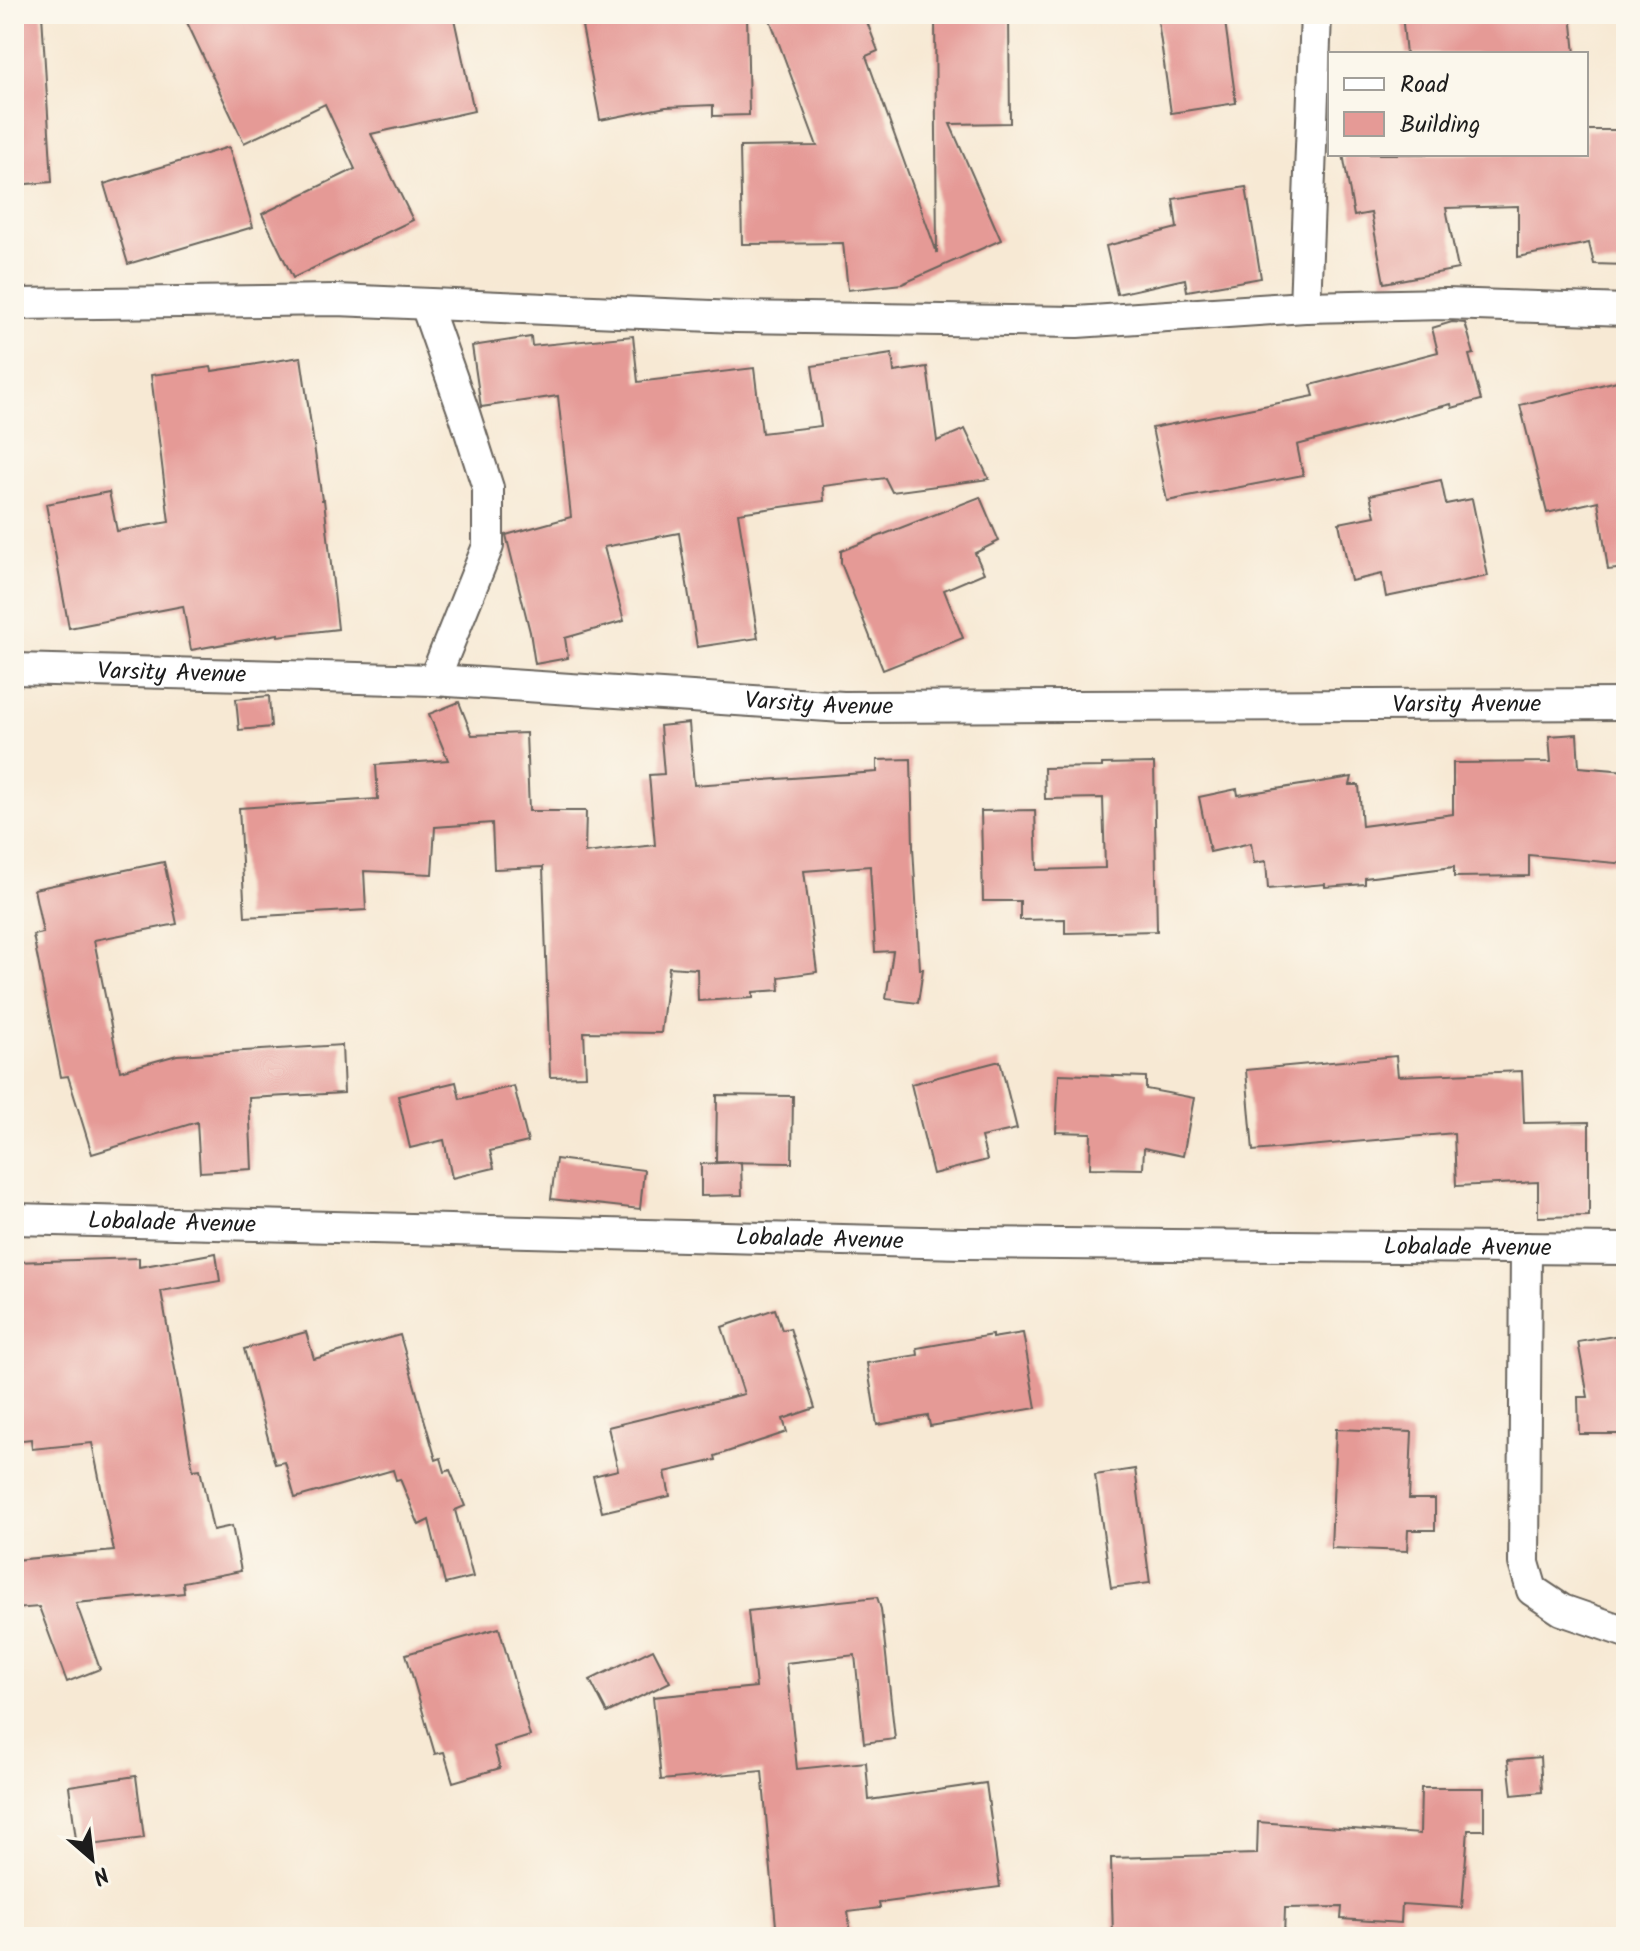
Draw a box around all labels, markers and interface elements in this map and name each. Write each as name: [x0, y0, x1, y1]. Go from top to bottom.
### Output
legend: [1328, 52, 1588, 156]
text: Road: [1400, 66, 1449, 105]
text: Building: [1400, 106, 1480, 145]
street label: Varsity Avenue: [97, 652, 247, 695]
street label: Varsity Avenue: [743, 681, 894, 727]
street label: Varsity Avenue: [1392, 685, 1542, 724]
street label: Lobalade Avenue: [87, 1201, 257, 1245]
street label: Lobalade Avenue: [735, 1218, 904, 1261]
street label: Lobalade Avenue: [1383, 1227, 1552, 1268]
north arrow: [52, 1819, 132, 1899]
text: N: [86, 1856, 115, 1893]

